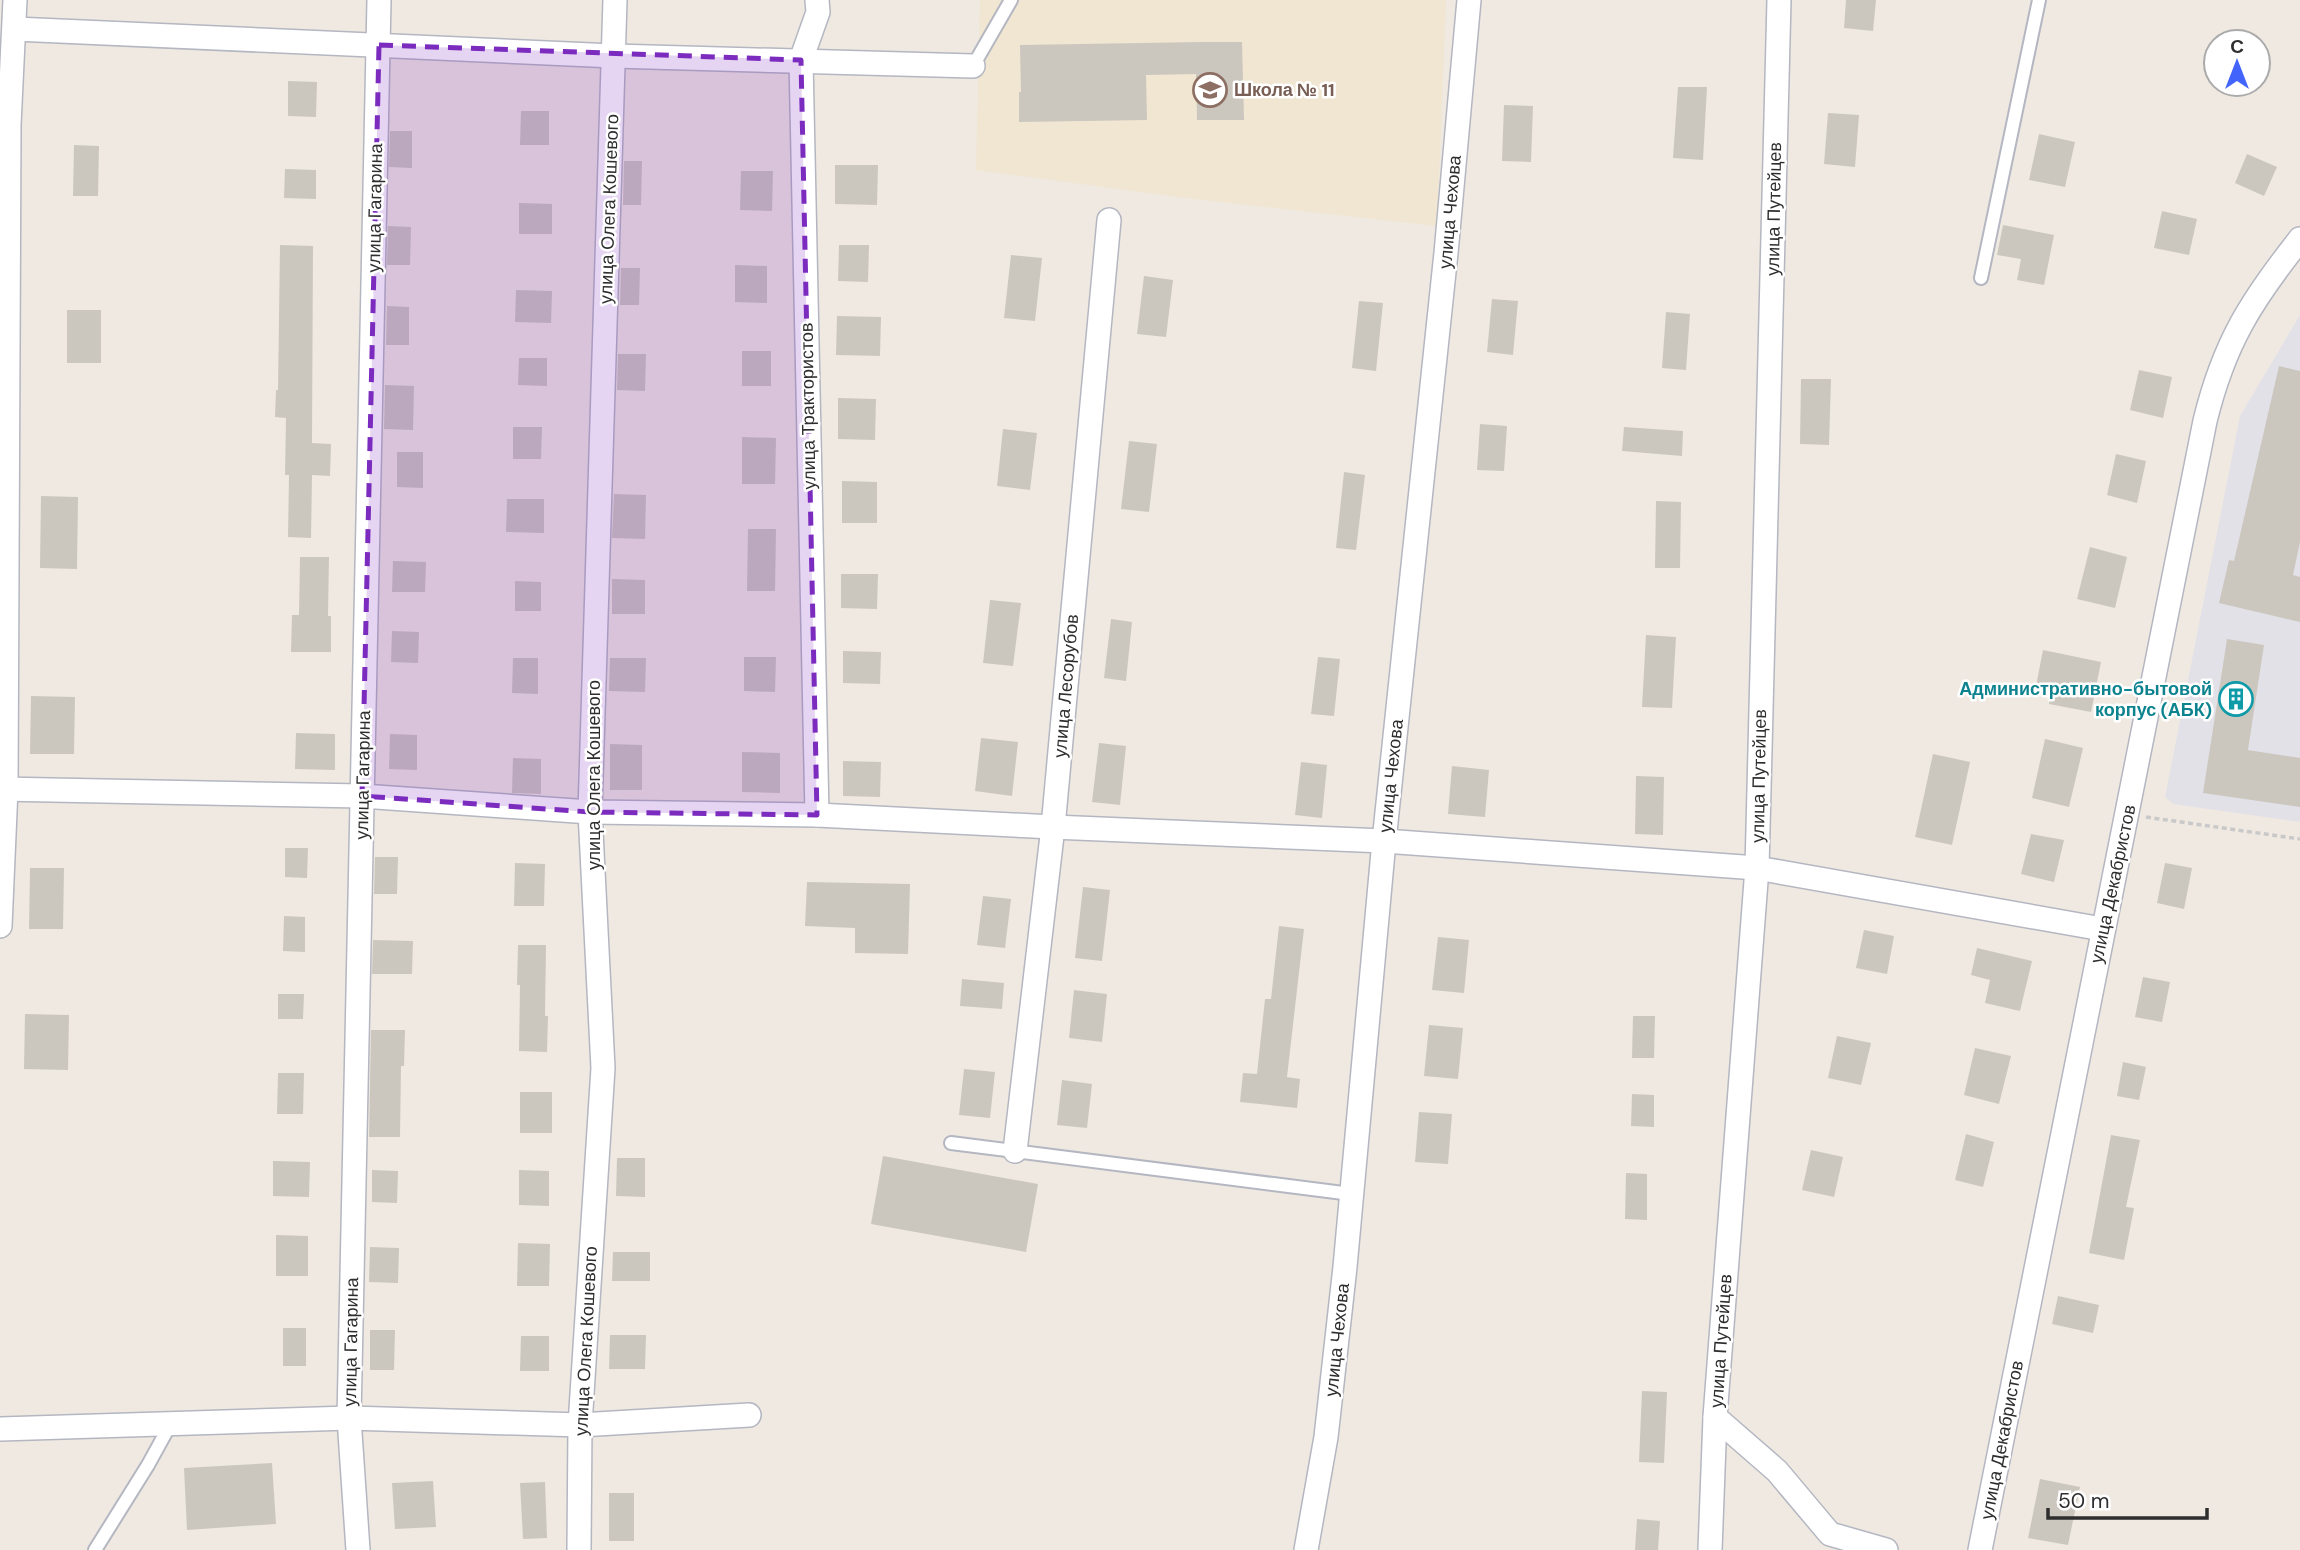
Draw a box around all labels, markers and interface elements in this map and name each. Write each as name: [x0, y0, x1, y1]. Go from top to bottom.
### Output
north arrow: [2202, 28, 2272, 98]
text: С: [2230, 34, 2244, 59]
school or university icon: Школа № 11: [1191, 71, 1229, 109]
place label: Школа № 11: [1234, 78, 1334, 102]
street label: улица Олега Кошевого: [594, 114, 624, 304]
street label: улица Гагарина: [362, 142, 388, 273]
street label: улица Путейцев: [1761, 142, 1787, 276]
street label: улица Чехова: [1433, 153, 1467, 270]
street label: улица Трактористов: [795, 322, 821, 490]
street label: улица Лесорубов: [1048, 613, 1084, 759]
place label: Административно-бытовой корпус (АБК): [1959, 677, 2212, 722]
street label: улица Олега Кошевого: [582, 680, 606, 870]
building icon: Административно-бытовой корпус (АБК): [2217, 680, 2255, 718]
street label: улица Гагарина: [350, 709, 376, 840]
street label: улица Путейцев: [1746, 709, 1772, 843]
street label: улица Чехова: [1373, 717, 1409, 834]
street label: улица Декабристов: [2084, 802, 2142, 966]
street label: улица Олега Кошевого: [569, 1245, 603, 1437]
street label: улица Путейцев: [1704, 1273, 1738, 1409]
street label: улица Гагарина: [338, 1276, 364, 1407]
street label: улица Чехова: [1319, 1281, 1355, 1398]
street label: улица Декабристов: [1975, 1358, 2029, 1522]
scale bar: [2048, 1476, 2207, 1520]
text: 50 m: [2058, 1487, 2109, 1515]

